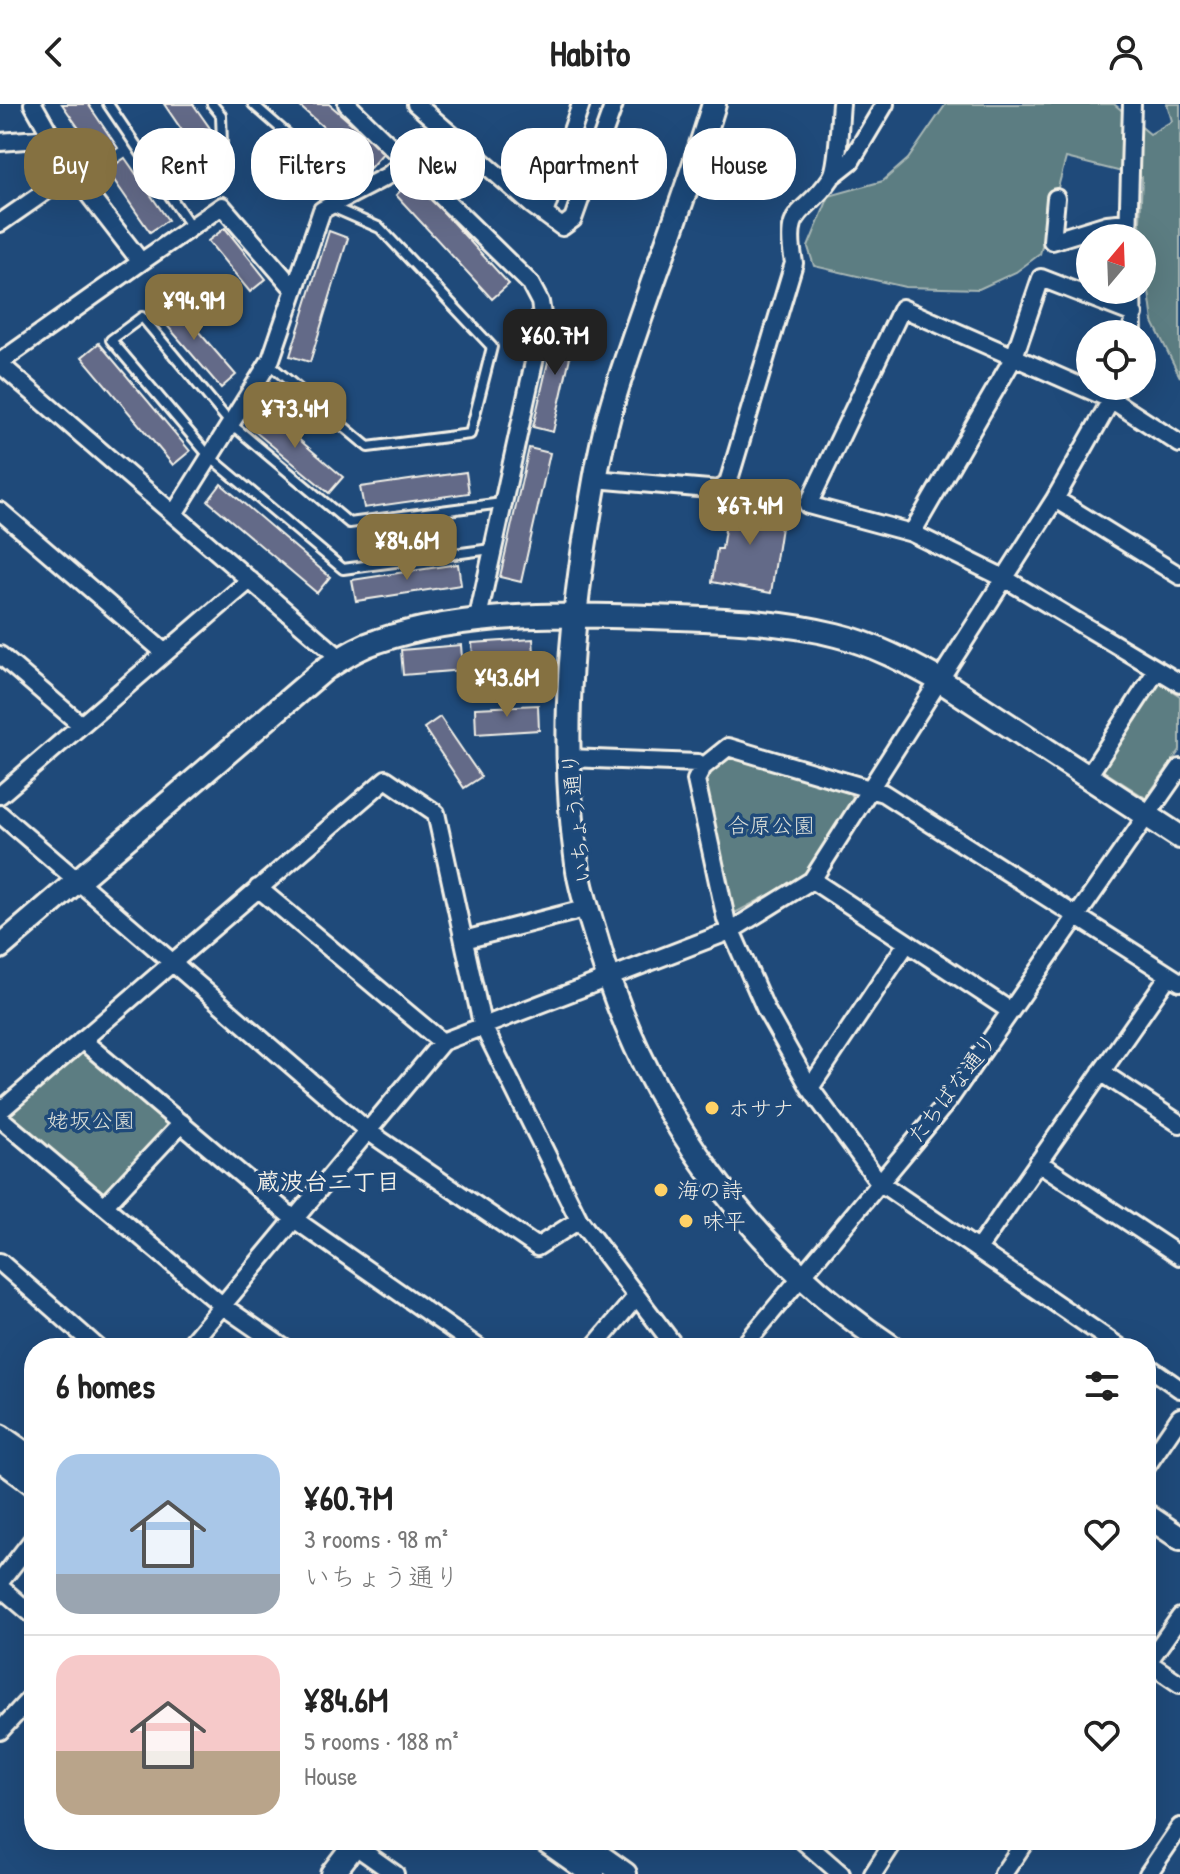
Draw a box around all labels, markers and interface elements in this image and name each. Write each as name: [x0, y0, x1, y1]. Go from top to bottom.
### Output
text: Habito: [550, 28, 630, 77]
icon: back: [32, 30, 76, 74]
icon: person: [1104, 30, 1148, 74]
chip: Buy: [24, 128, 117, 200]
chip: Rent: [133, 128, 235, 200]
chip: Filters: [251, 128, 374, 200]
chip: New: [390, 128, 485, 200]
chip: Apartment: [501, 128, 667, 200]
chip: House: [683, 128, 796, 200]
north arrow: [1076, 224, 1156, 304]
map controls: [1076, 224, 1156, 400]
pin: ¥94.9M: [129, 274, 259, 342]
text: ¥94.9M: [163, 282, 225, 317]
pin: ¥60.7M: [490, 309, 620, 377]
text: ¥60.7M: [521, 317, 589, 352]
button: locate: [1076, 320, 1156, 400]
pin: ¥73.4M: [230, 382, 360, 450]
text: ¥73.4M: [261, 390, 329, 425]
pin: ¥67.4M: [685, 479, 815, 547]
text: ¥67.4M: [717, 487, 783, 522]
pin: ¥84.6M: [342, 514, 472, 582]
text: ¥84.6M: [375, 522, 439, 557]
pin: ¥43.6M: [442, 651, 572, 719]
text: ¥43.6M: [475, 659, 539, 694]
street label: いちょう通り: [554, 751, 598, 885]
park label: 合原公園: [727, 810, 815, 840]
street label: たちばな通り: [900, 1026, 1004, 1150]
place label: ホサナ: [728, 1093, 794, 1123]
marker: ホサナ: [703, 1099, 721, 1117]
park label: 姥坂公園: [47, 1105, 135, 1135]
district label: 蔵波台二丁目: [256, 1165, 400, 1197]
place label: 海の詩: [677, 1175, 743, 1205]
marker: 海の詩: [652, 1181, 670, 1199]
place label: 味平: [702, 1206, 746, 1236]
marker: 味平: [677, 1212, 695, 1230]
text: 6 homes: [56, 1363, 155, 1409]
icon: filters: [1080, 1364, 1124, 1408]
text: ¥60.7M: [304, 1475, 393, 1521]
icon: home: [120, 1486, 216, 1582]
icon: heart: [1080, 1512, 1124, 1556]
text: 3 rooms · 98 m²: [304, 1521, 448, 1556]
text: いちょう通り: [304, 1559, 460, 1594]
text: ¥84.6M: [304, 1677, 388, 1723]
icon: home: [120, 1687, 216, 1783]
icon: heart: [1080, 1713, 1124, 1757]
text: 5 rooms · 188 m²: [304, 1723, 458, 1758]
text: House: [304, 1758, 357, 1793]

